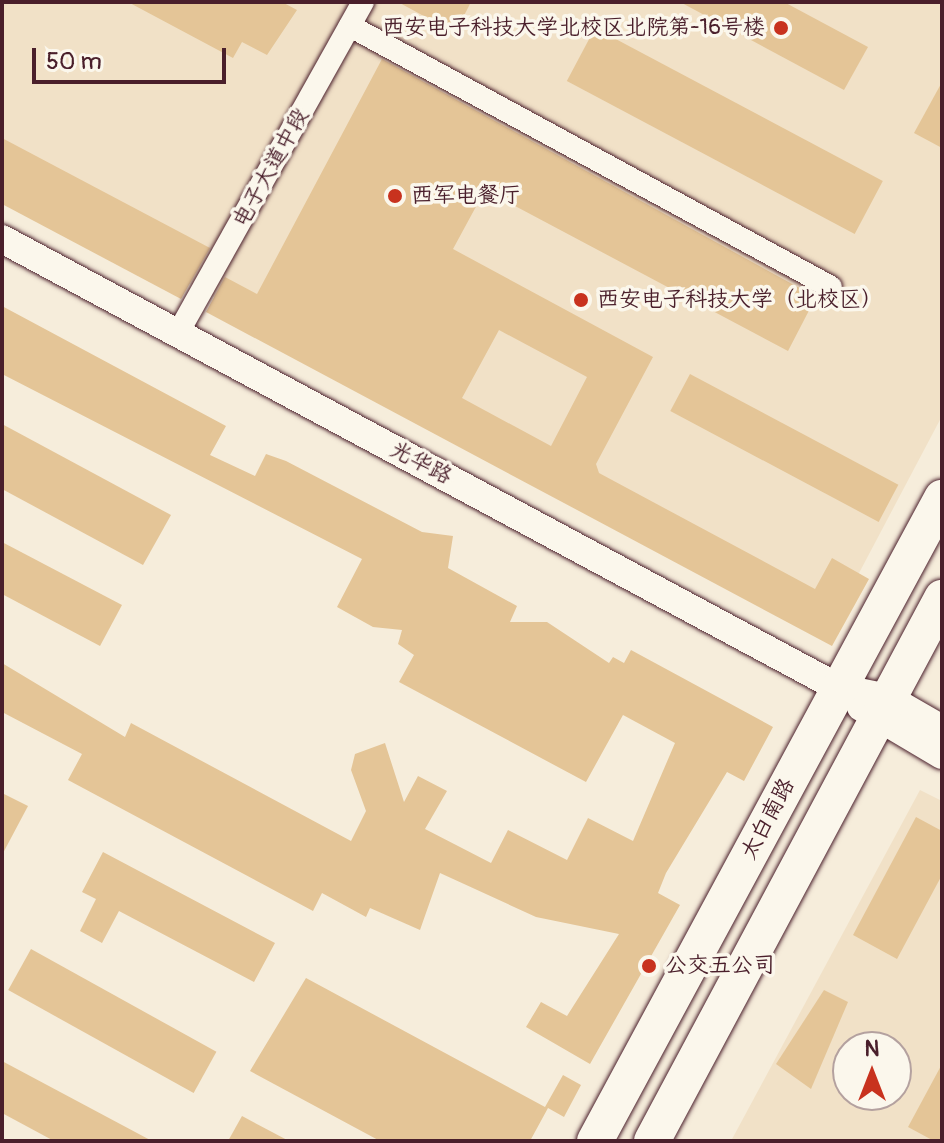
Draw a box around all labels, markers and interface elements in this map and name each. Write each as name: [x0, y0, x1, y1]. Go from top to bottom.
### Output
place label: 西安电子科技大学北校区北院第-16号楼: [382, 15, 765, 41]
marker: 西安电子科技大学北校区北院第-16号楼: [772, 19, 790, 37]
scale bar: [36, 32, 230, 82]
text: 50 m: [46, 47, 102, 76]
street label: 电子大道中段: [227, 104, 315, 232]
place label: 西军电餐厅: [411, 183, 521, 209]
marker: 西军电餐厅: [386, 187, 404, 205]
place label: 西安电子科技大学（北校区）: [597, 287, 883, 313]
marker: 西安电子科技大学（北校区）: [572, 291, 590, 309]
street label: 光华路: [386, 436, 456, 490]
street label: 太白南路: [736, 774, 800, 864]
place label: 公交五公司: [665, 953, 775, 979]
marker: 公交五公司: [640, 957, 658, 975]
north arrow: [832, 1031, 912, 1111]
text: N: [865, 1035, 879, 1063]

